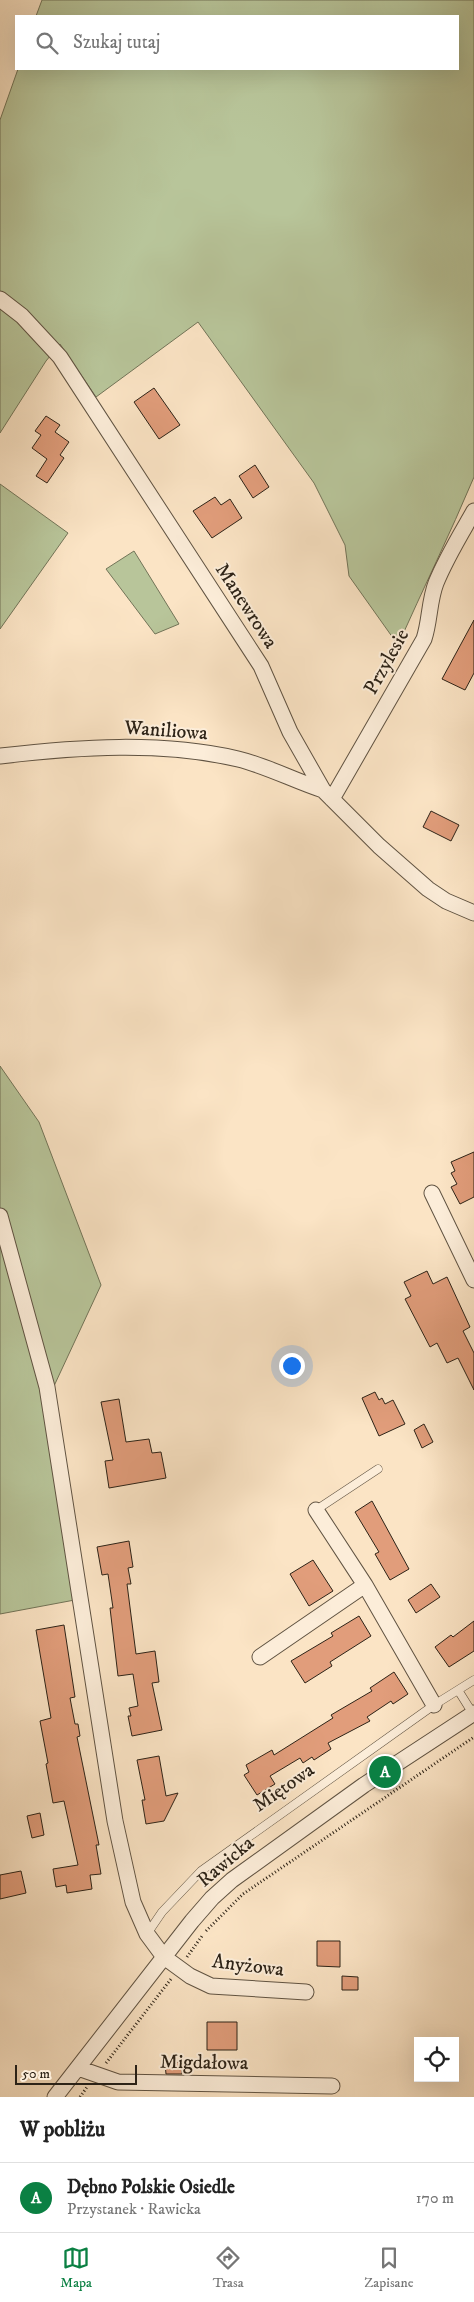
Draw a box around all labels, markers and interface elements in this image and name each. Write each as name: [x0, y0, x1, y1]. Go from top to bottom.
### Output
search box: [15, 15, 459, 70]
icon: search: [33, 29, 61, 57]
text: Szukaj tutaj: [73, 31, 160, 54]
street label: Manewrowa: [209, 559, 283, 654]
street label: Przylesie: [359, 625, 415, 699]
street label: Waniliowa: [123, 716, 209, 746]
your location: [279, 1353, 305, 1379]
pin: A: [369, 1753, 401, 1791]
street label: Miętowa: [249, 1758, 320, 1818]
street label: Rawicka: [192, 1831, 260, 1893]
street label: Anyżowa: [211, 1949, 286, 1983]
map controls: [414, 2037, 459, 2082]
button: locate: [414, 2037, 459, 2082]
street label: Migdałowa: [159, 2050, 249, 2076]
scale bar: [15, 2062, 138, 2085]
text: 50 m: [22, 2065, 50, 2083]
text: W pobliżu: [20, 2117, 105, 2143]
text: Dębno Polskie Osiedle: [67, 2176, 235, 2199]
text: A: [31, 2188, 41, 2208]
text: 170 m: [416, 2188, 454, 2208]
text: Przystanek · Rawicka: [67, 2199, 201, 2219]
tab: Mapa: [60, 2244, 92, 2292]
tab: Trasa: [213, 2244, 244, 2292]
tab: Zapisane: [364, 2244, 414, 2292]

